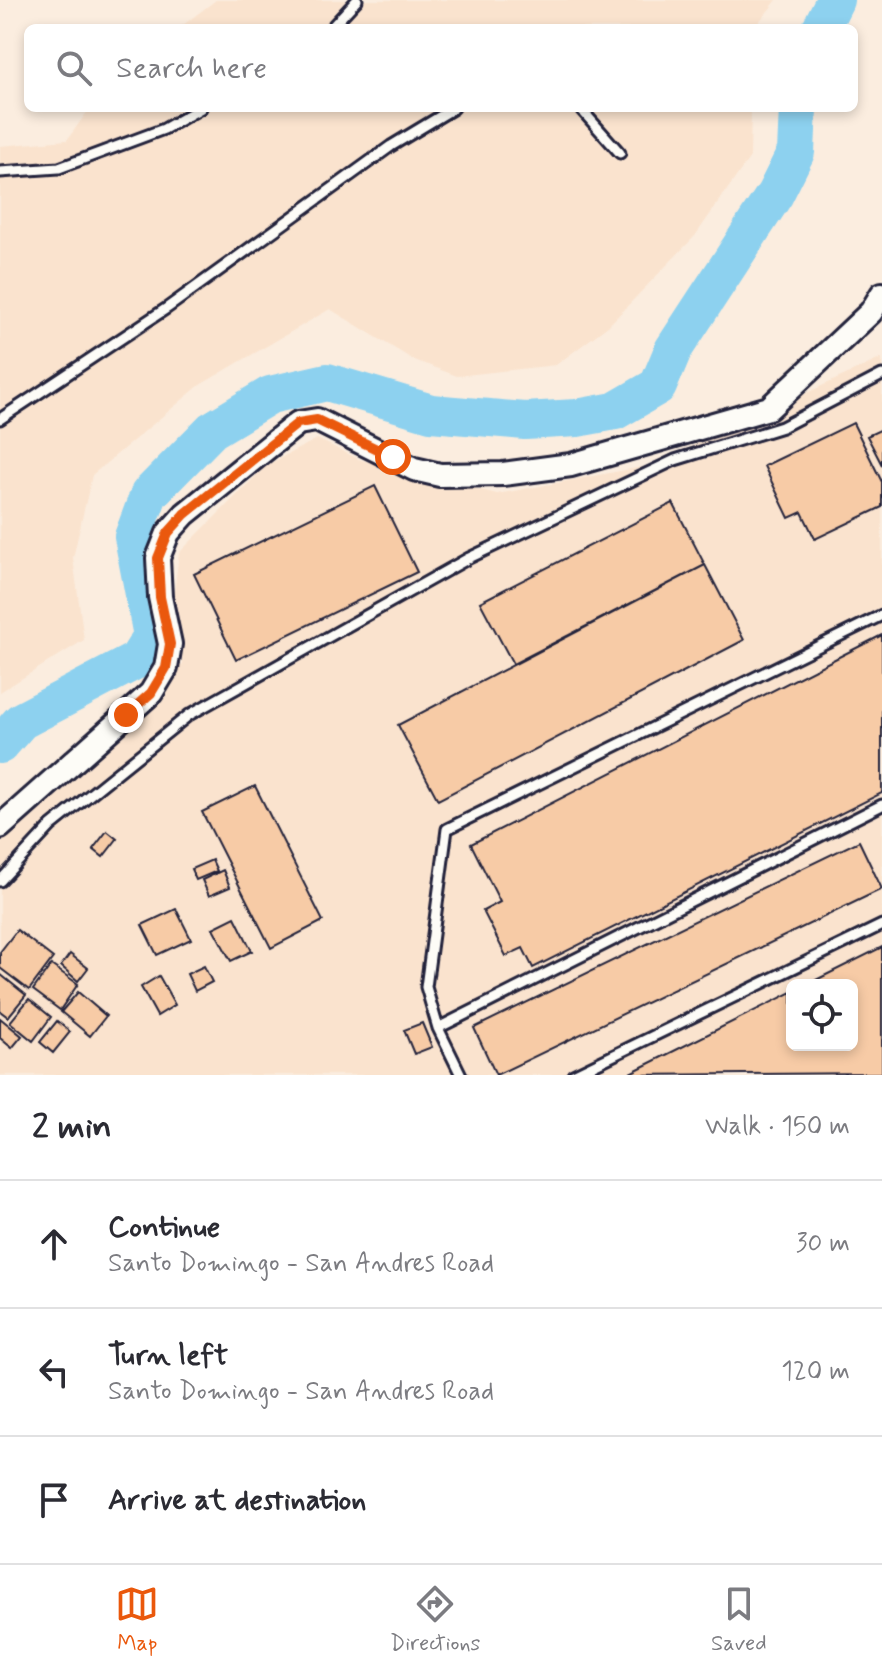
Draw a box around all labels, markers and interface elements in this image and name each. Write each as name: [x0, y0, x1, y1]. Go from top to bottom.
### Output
search box: [24, 24, 858, 112]
icon: search: [52, 46, 96, 90]
text: Search here: [116, 49, 267, 88]
route start: [375, 439, 411, 475]
route end: [108, 697, 144, 733]
map controls: [786, 979, 858, 1051]
button: locate: [786, 979, 858, 1051]
text: 2 min: [32, 1105, 112, 1150]
text: Walk · 150 m: [705, 1110, 850, 1144]
text: Continue: [108, 1208, 220, 1247]
icon: ahead: [32, 1222, 76, 1266]
text: 30 m: [796, 1227, 850, 1261]
text: Santo Domingo - San Andres Road: [108, 1247, 494, 1281]
text: Turn left: [108, 1336, 228, 1375]
icon: left: [32, 1350, 76, 1394]
text: 120 m: [781, 1355, 850, 1389]
text: Santo Domingo - San Andres Road: [108, 1375, 494, 1409]
icon: arrive: [32, 1478, 76, 1522]
text: Arrive at destination: [108, 1481, 366, 1520]
tab: Map: [115, 1582, 159, 1658]
tab: Directions: [390, 1582, 480, 1658]
tab: Saved: [711, 1582, 767, 1658]

